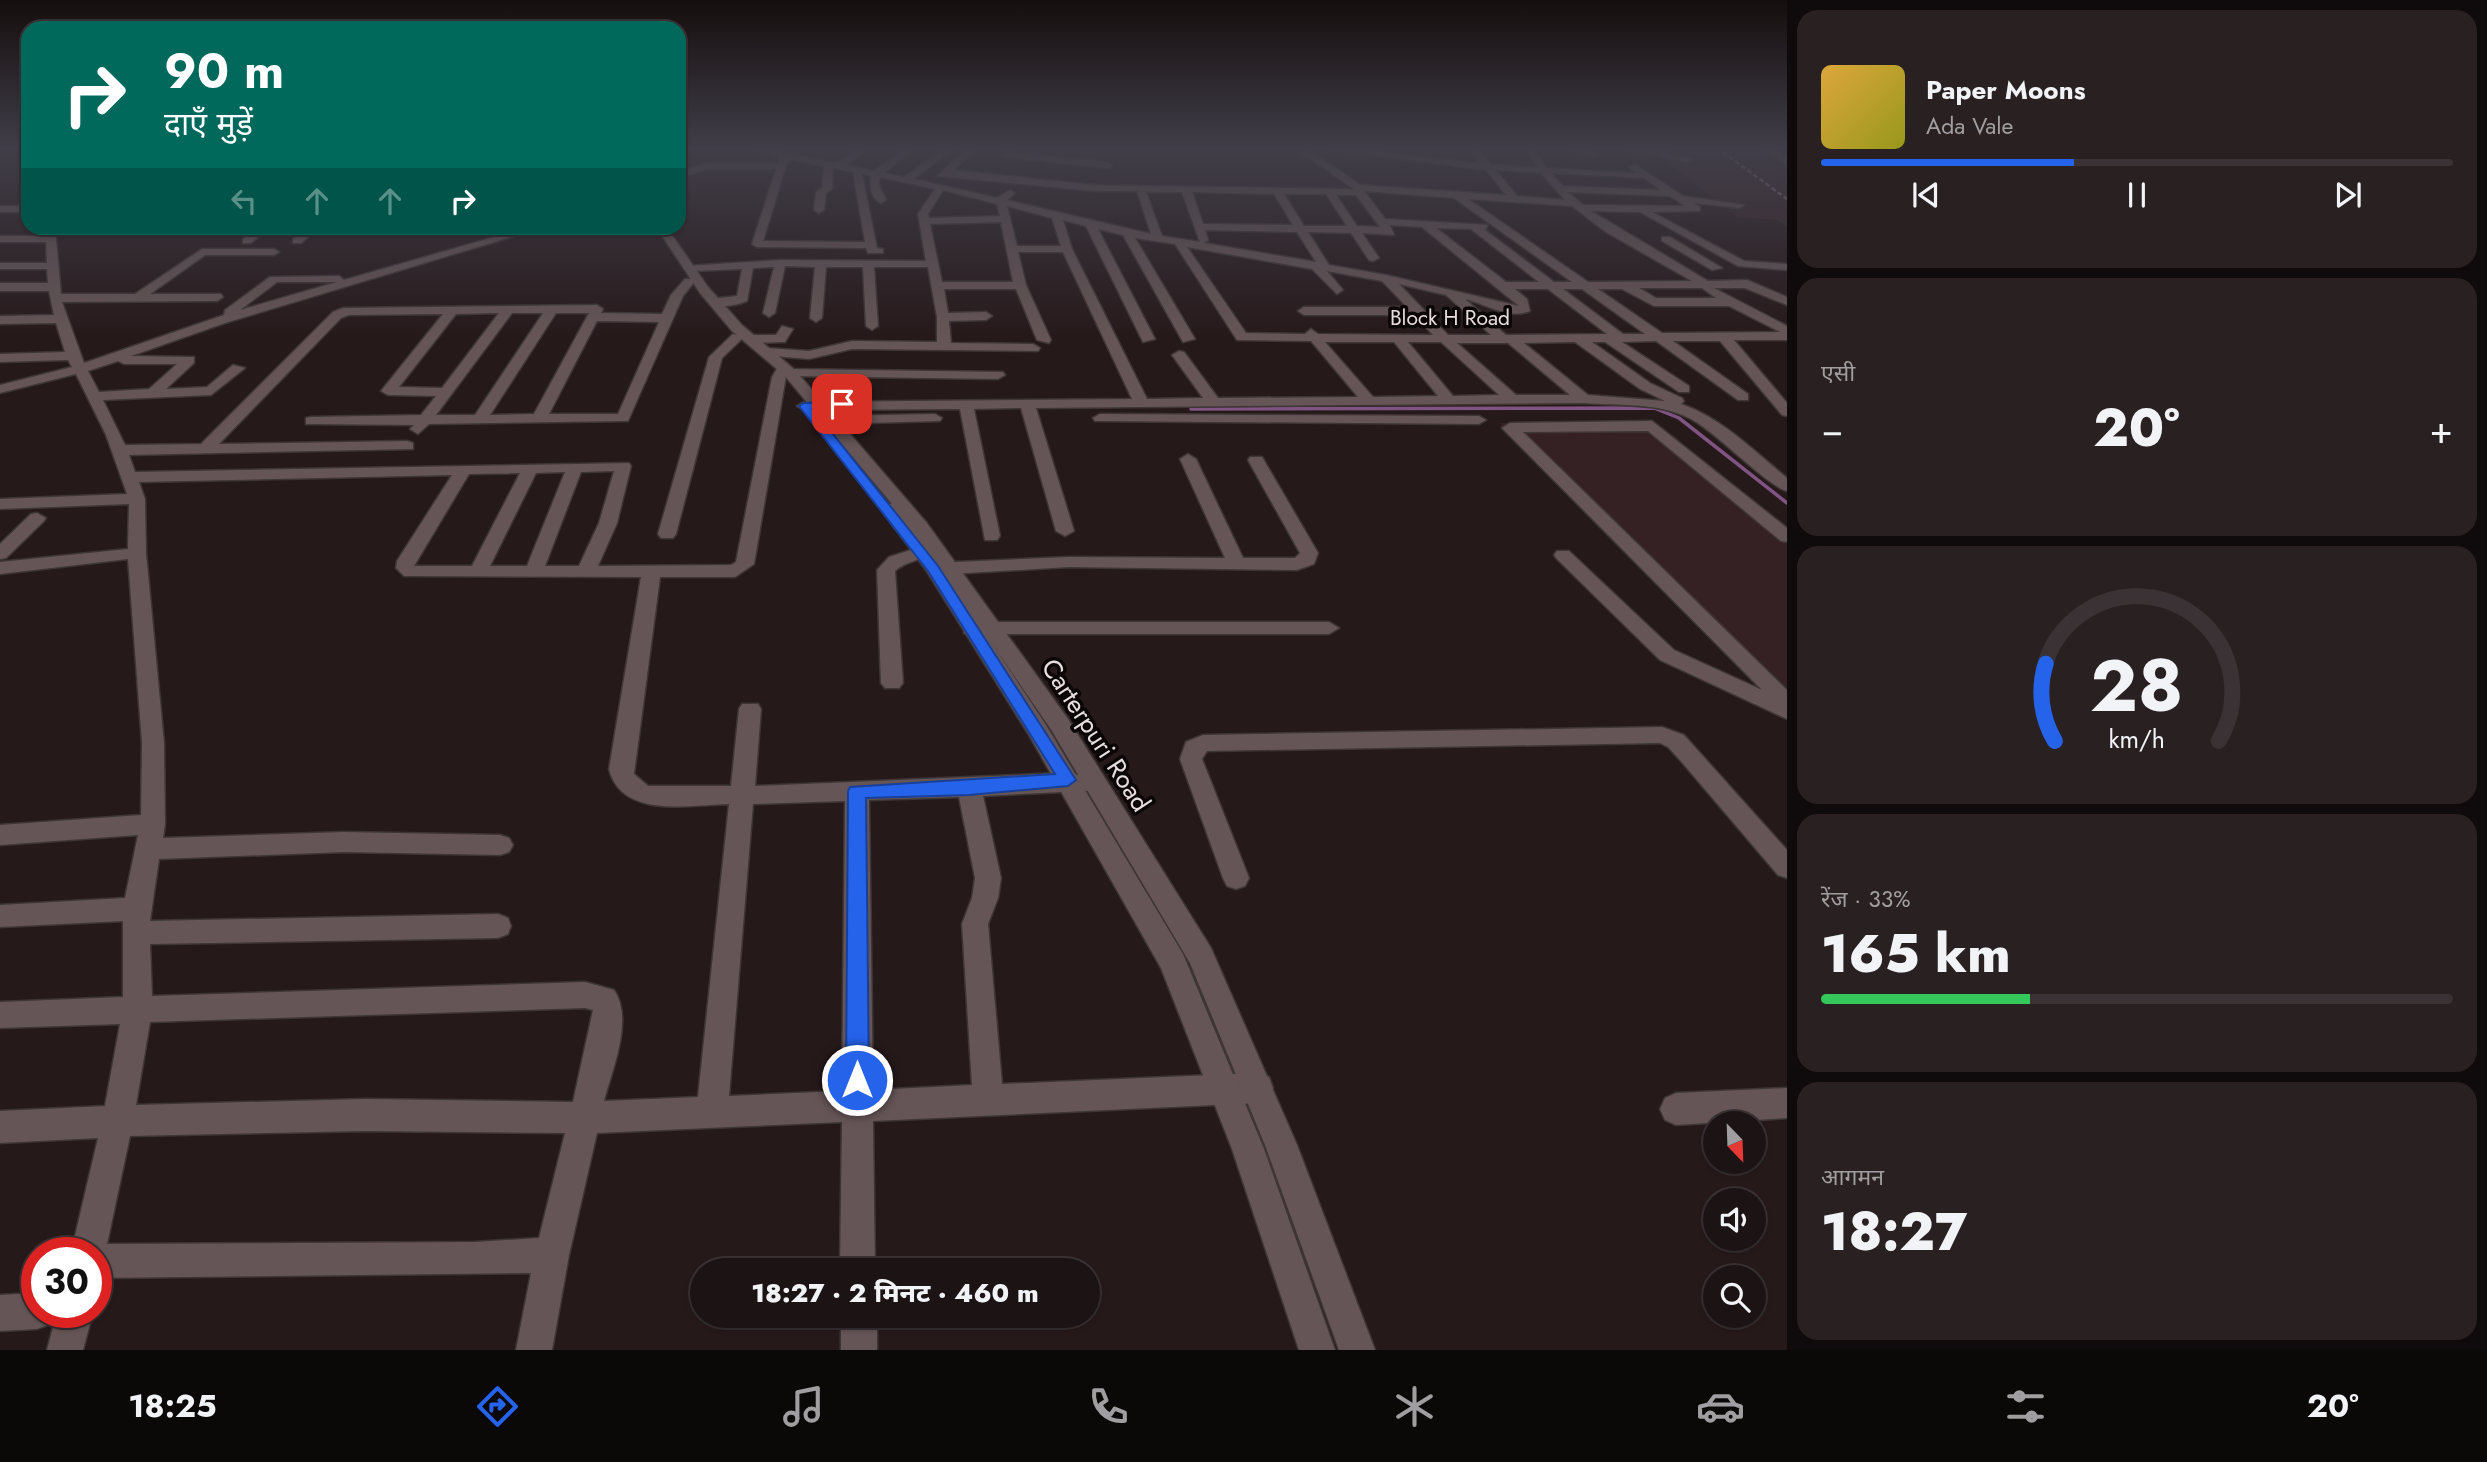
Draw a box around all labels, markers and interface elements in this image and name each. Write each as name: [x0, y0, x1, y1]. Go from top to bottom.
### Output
text: 90 m: [164, 36, 284, 106]
icon: right: [49, 49, 140, 140]
text: Paper Moons: [1926, 71, 2086, 109]
text: दाएँ मुड़ें: [164, 101, 253, 147]
text: Ada Vale: [1926, 109, 2013, 143]
icon: previous: [1907, 176, 1945, 214]
icon: pause: [2118, 176, 2156, 214]
icon: next: [2329, 176, 2367, 214]
icon: left: [225, 182, 263, 220]
icon: ahead: [298, 182, 336, 220]
icon: ahead: [371, 182, 409, 220]
icon: right: [444, 182, 482, 220]
street label: Block H Road: [1390, 303, 1510, 333]
text: एसी: [1821, 356, 1855, 390]
pin: [812, 374, 872, 434]
icon: arrive: [823, 385, 861, 423]
text: 20°: [2093, 390, 2180, 466]
text: −: [1821, 402, 1843, 457]
text: +: [2430, 402, 2453, 457]
text: 28: [2090, 633, 2184, 738]
street label: Carterpuri Road: [1032, 651, 1160, 819]
text: km/h: [2109, 721, 2165, 757]
text: रेंज · 33%: [1821, 882, 1911, 916]
text: 165 km: [1821, 916, 2010, 992]
position arrow: [820, 1043, 894, 1117]
north arrow: [1703, 1111, 1766, 1174]
map controls: [1703, 1111, 1766, 1328]
text: आगमन: [1821, 1160, 1884, 1194]
button: sound: [1703, 1188, 1766, 1251]
text: 18:27: [1821, 1194, 1967, 1270]
speed limit sign: 30: [21, 1237, 112, 1328]
button: search: [1703, 1265, 1766, 1328]
text: 18:27 · 2 मिनट · 460 m: [751, 1274, 1039, 1312]
icon: directions: [473, 1382, 522, 1431]
icon: music: [779, 1382, 828, 1431]
icon: phone: [1084, 1382, 1133, 1431]
icon: climate: [1390, 1382, 1439, 1431]
icon: car: [1696, 1382, 1745, 1431]
icon: filters: [2001, 1382, 2050, 1431]
text: 18:25: [128, 1383, 217, 1429]
text: 20°: [2307, 1383, 2359, 1429]

